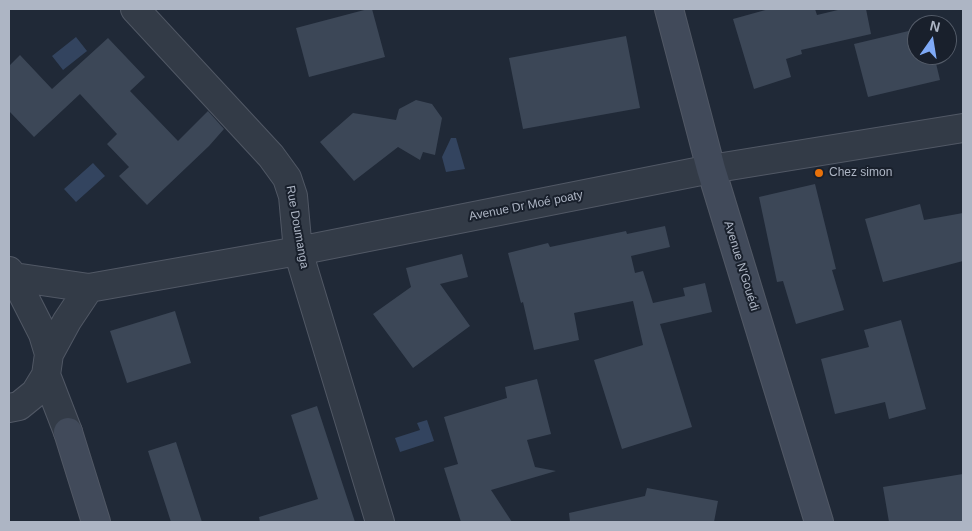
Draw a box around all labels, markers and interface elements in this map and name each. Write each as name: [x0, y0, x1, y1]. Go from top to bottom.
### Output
north arrow: [907, 15, 957, 65]
text: N: [928, 17, 942, 35]
place label: Chez simon: [829, 166, 892, 180]
marker: Chez simon: [813, 167, 825, 179]
street label: Rue Doumanga: [283, 184, 311, 270]
street label: Avenue Dr Moé poaty: [468, 188, 584, 224]
street label: Avenue N'Gouédi: [720, 219, 762, 313]

